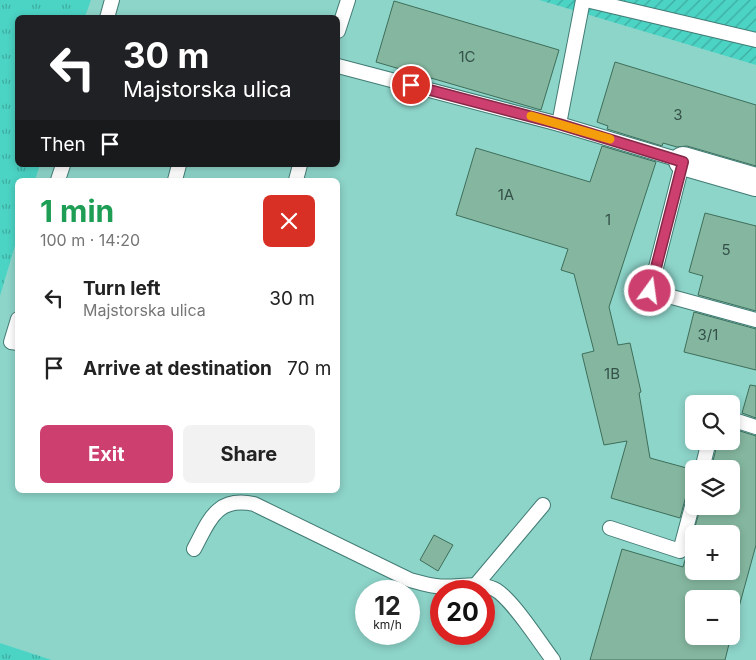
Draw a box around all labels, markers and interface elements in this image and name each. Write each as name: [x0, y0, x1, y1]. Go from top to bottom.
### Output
text: 30 m: [123, 34, 209, 76]
icon: left: [40, 35, 105, 100]
house number: 1C: [458, 47, 476, 66]
pin: [390, 64, 432, 106]
icon: arrive: [397, 71, 425, 99]
text: Majstorska ulica: [123, 76, 292, 102]
house number: 3: [673, 105, 683, 124]
icon: arrive: [96, 130, 124, 158]
text: Then: [40, 133, 86, 156]
house number: 1A: [498, 185, 514, 204]
text: 1 min: [40, 193, 114, 229]
button: close: [263, 195, 315, 247]
house number: 1: [605, 210, 611, 229]
text: 100 m · 14:20: [40, 230, 140, 250]
house number: 5: [721, 240, 731, 259]
position arrow: [623, 264, 675, 316]
text: Turn left: [83, 277, 161, 300]
icon: left: [40, 284, 68, 312]
text: 30 m: [269, 287, 315, 310]
text: Majstorska ulica: [83, 300, 206, 320]
house number: 3/1: [698, 325, 718, 344]
icon: arrive: [40, 354, 68, 382]
text: Arrive at destination: [83, 357, 272, 380]
text: 70 m: [287, 357, 331, 380]
house number: 1B: [604, 364, 620, 383]
map controls: [685, 395, 740, 645]
button: search: [685, 395, 740, 450]
button: Exit: [40, 425, 173, 483]
button: Share: [183, 425, 315, 483]
button: layers: [685, 460, 740, 515]
button: +: [685, 525, 740, 580]
speed limit sign: 20: [430, 580, 495, 645]
button: −: [685, 590, 740, 645]
text: 12: [374, 591, 401, 621]
text: km/h: [373, 617, 402, 632]

